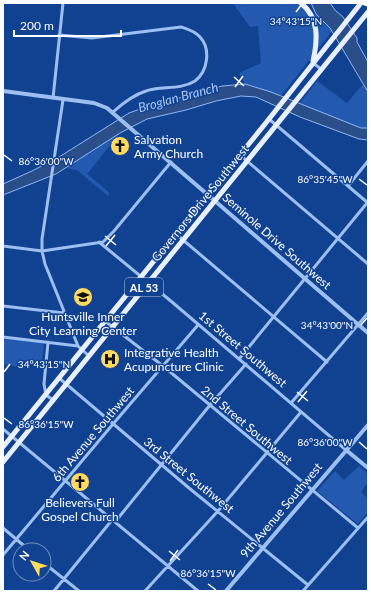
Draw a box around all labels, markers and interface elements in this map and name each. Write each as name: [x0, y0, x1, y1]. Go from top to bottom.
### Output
scale bar: [14, 12, 121, 38]
text: 34°43'15"N: [270, 15, 322, 27]
text: 200 m: [20, 18, 54, 33]
water label: Broglan Branch: [136, 79, 220, 115]
place label: Salvation Army Church: [134, 132, 203, 161]
church icon: Salvation Army Church: [109, 135, 131, 157]
street label: Governors Drive Southwest: [148, 141, 252, 264]
text: 86°36'00"W: [18, 155, 74, 167]
text: 86°35'45"W: [297, 173, 353, 185]
street label: Seminole Drive Southwest: [220, 190, 335, 293]
road number: AL 53: [125, 278, 163, 296]
school or university icon: Huntsville Inner City Learning Center: [72, 286, 94, 308]
street label: 1st Street Southwest: [196, 308, 291, 391]
place label: Huntsville Inner City Learning Center: [29, 309, 138, 338]
text: 34°43'00"N: [301, 319, 353, 331]
place label: Integrative Health Acupuncture Clinic: [124, 345, 224, 374]
hospital icon: Integrative Health Acupuncture Clinic: [99, 348, 121, 370]
text: 34°43'15"N: [18, 358, 70, 370]
street label: 6th Avenue Southwest: [49, 383, 138, 485]
street label: 2nd Street Southwest: [198, 383, 296, 468]
text: 86°36'15"W: [18, 418, 74, 430]
street label: 3rd Street Southwest: [141, 434, 238, 516]
text: 86°36'00"W: [297, 436, 353, 448]
street label: 9th Avenue Southwest: [237, 459, 326, 561]
church icon: Believers Full Gospel Church: [69, 471, 91, 493]
place label: Believers Full Gospel Church: [41, 495, 119, 524]
north arrow: [12, 542, 52, 582]
text: N: [16, 548, 32, 563]
text: 86°36'15"W: [180, 567, 236, 579]

